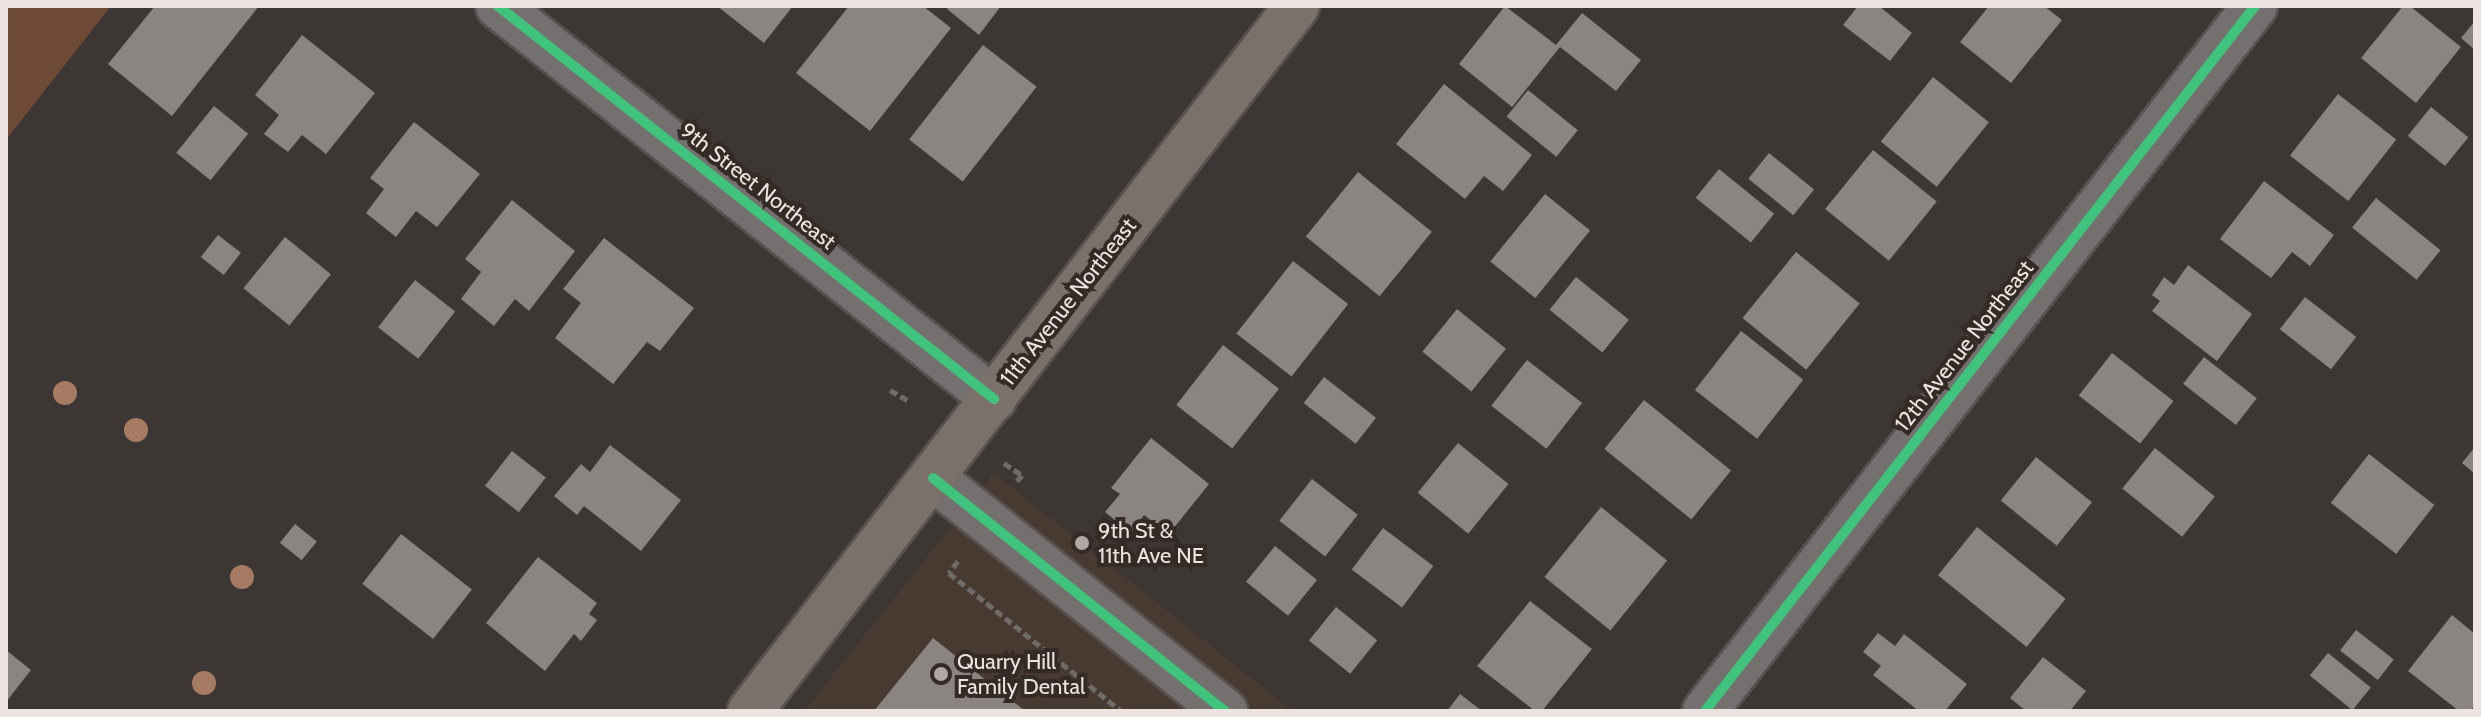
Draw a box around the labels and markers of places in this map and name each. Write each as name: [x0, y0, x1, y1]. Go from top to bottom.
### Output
place label: 9th St & 11th Ave NE: [1098, 517, 1204, 568]
marker: 9th St & 11th Ave NE: [1073, 534, 1091, 552]
place label: Quarry Hill Family Dental: [957, 648, 1085, 700]
marker: Quarry Hill Family Dental: [932, 665, 950, 683]

